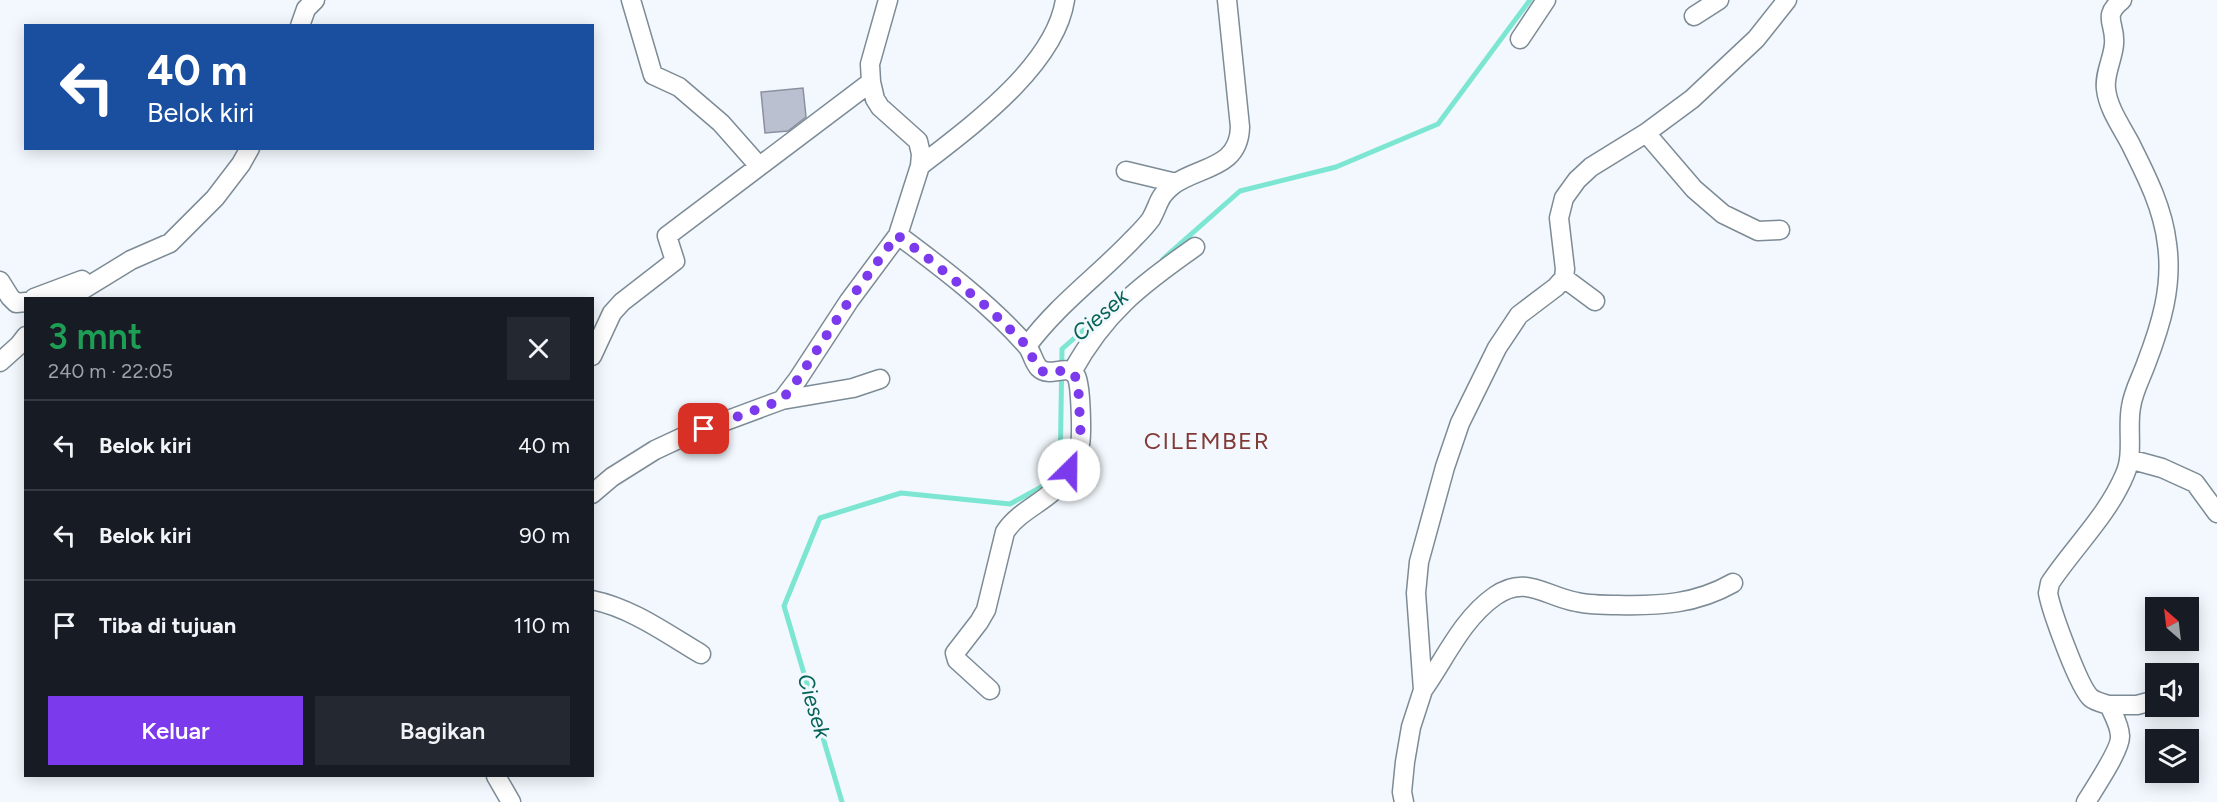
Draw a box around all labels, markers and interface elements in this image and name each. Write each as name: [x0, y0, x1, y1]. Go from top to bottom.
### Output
text: 40 m: [147, 45, 247, 96]
icon: left: [48, 48, 126, 126]
text: Belok kiri: [147, 96, 254, 129]
water label: Ciesek: [1066, 282, 1135, 347]
text: 3 mnt: [48, 315, 142, 358]
button: close: [507, 317, 570, 380]
text: 240 m · 22:05: [48, 359, 173, 383]
pin: [678, 403, 729, 454]
icon: arrive: [687, 412, 720, 445]
district label: CILEMBER: [1144, 426, 1270, 455]
icon: left: [48, 429, 81, 462]
text: Belok kiri: [99, 432, 192, 459]
text: 40 m: [518, 432, 570, 459]
position arrow: [1037, 438, 1101, 502]
icon: left: [48, 519, 81, 552]
text: Belok kiri: [99, 522, 192, 549]
text: 90 m: [519, 522, 570, 549]
north arrow: [2145, 597, 2199, 651]
map controls: [2145, 597, 2199, 783]
icon: arrive: [48, 609, 81, 642]
text: Tiba di tujuan: [99, 612, 236, 639]
text: 110 m: [514, 612, 570, 639]
button: sound: [2145, 663, 2199, 717]
water label: Ciesek: [791, 670, 837, 743]
button: Keluar: [48, 696, 303, 765]
button: Bagikan: [315, 696, 570, 765]
button: layers: [2145, 729, 2199, 783]

